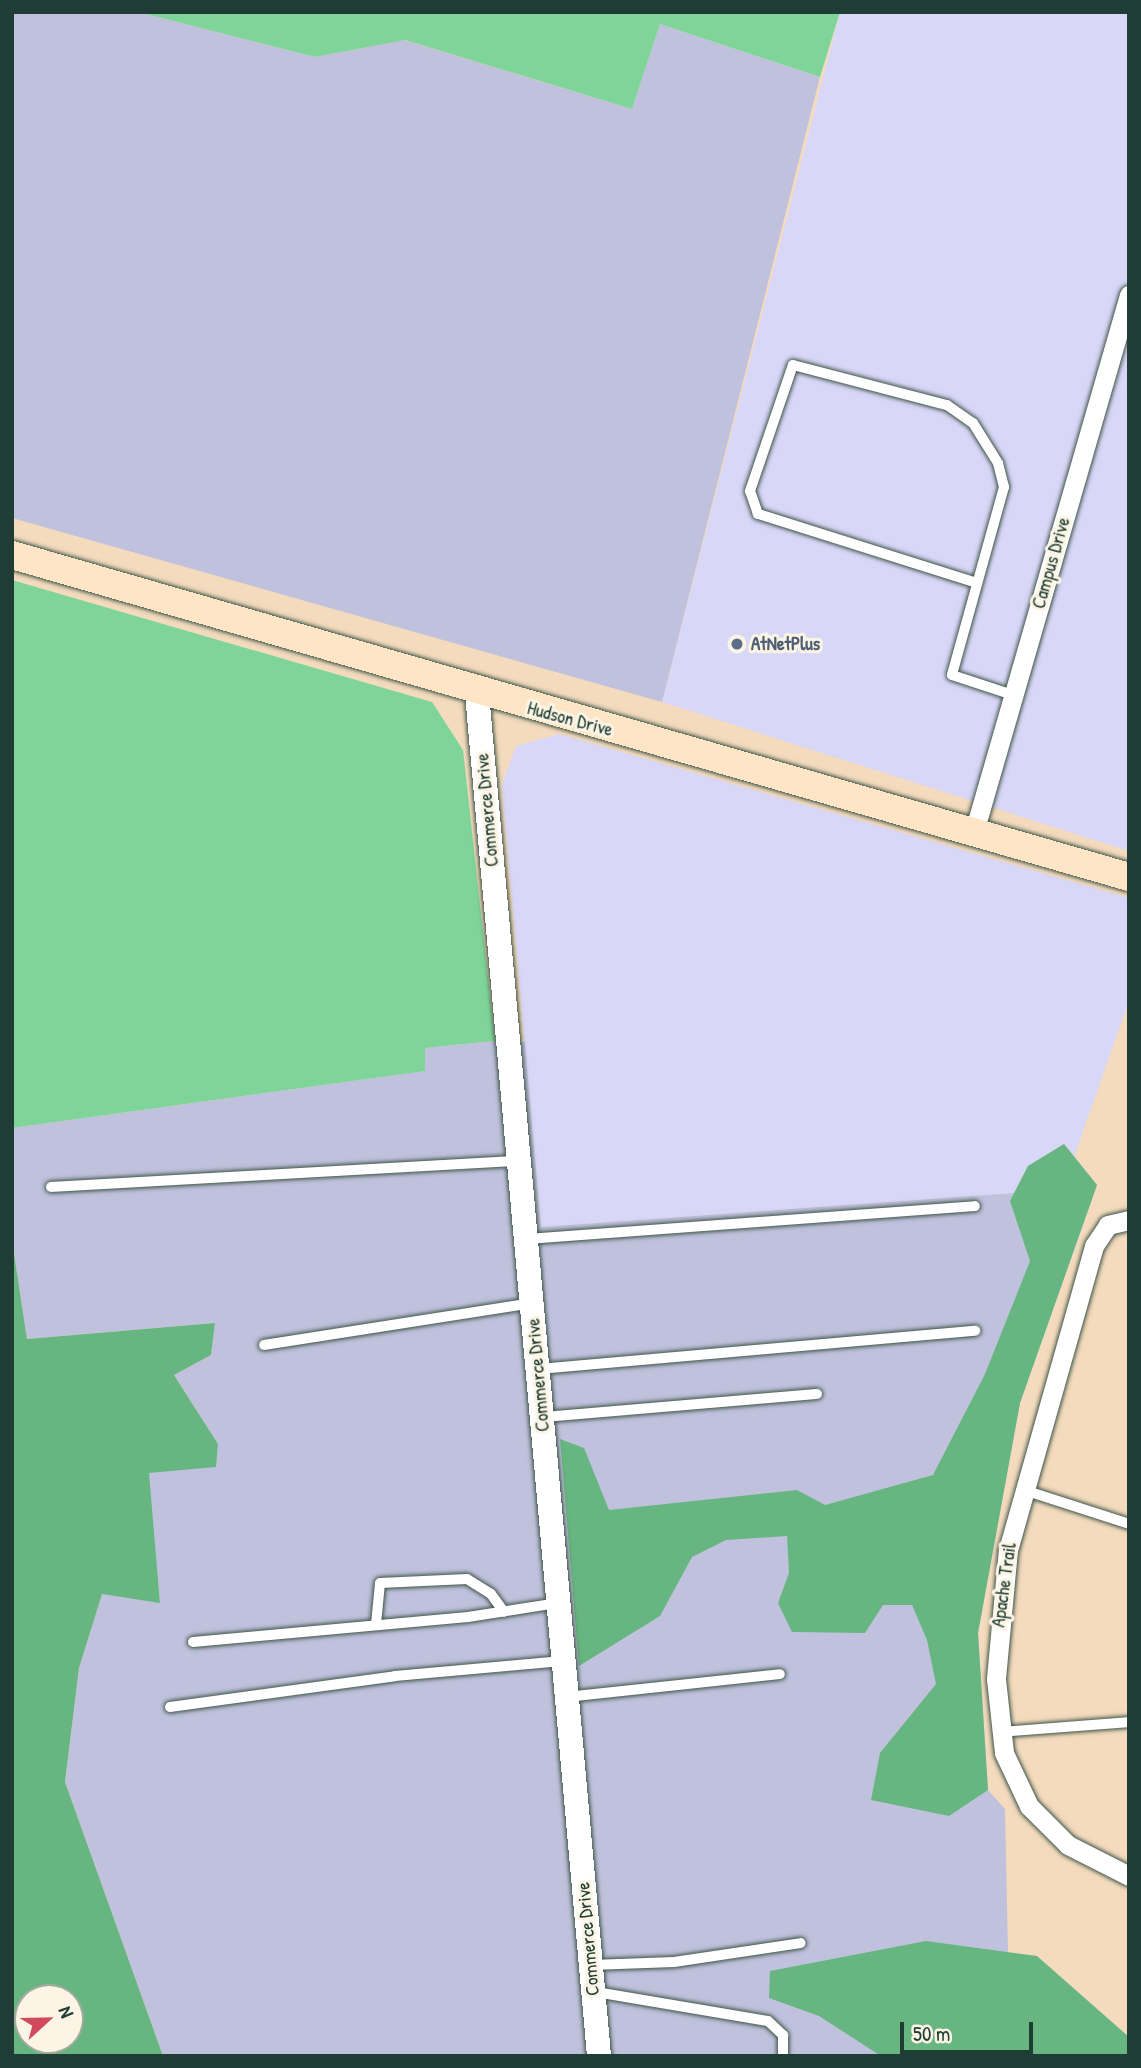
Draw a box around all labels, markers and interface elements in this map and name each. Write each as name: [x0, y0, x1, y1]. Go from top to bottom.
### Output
street label: Campus Drive: [1027, 515, 1075, 611]
place label: AtNetPlus: [751, 633, 820, 655]
marker: AtNetPlus: [729, 636, 745, 652]
street label: Hudson Drive: [525, 697, 615, 741]
street label: Commerce Drive: [471, 752, 503, 868]
street label: Commerce Drive: [522, 1317, 554, 1433]
street label: Apache Trail: [987, 1541, 1021, 1629]
street label: Commerce Drive: [572, 1881, 604, 1997]
north arrow: [14, 1984, 84, 2054]
text: N: [53, 2002, 81, 2021]
scale bar: [903, 2008, 1036, 2052]
text: 50 m: [913, 2019, 950, 2048]

